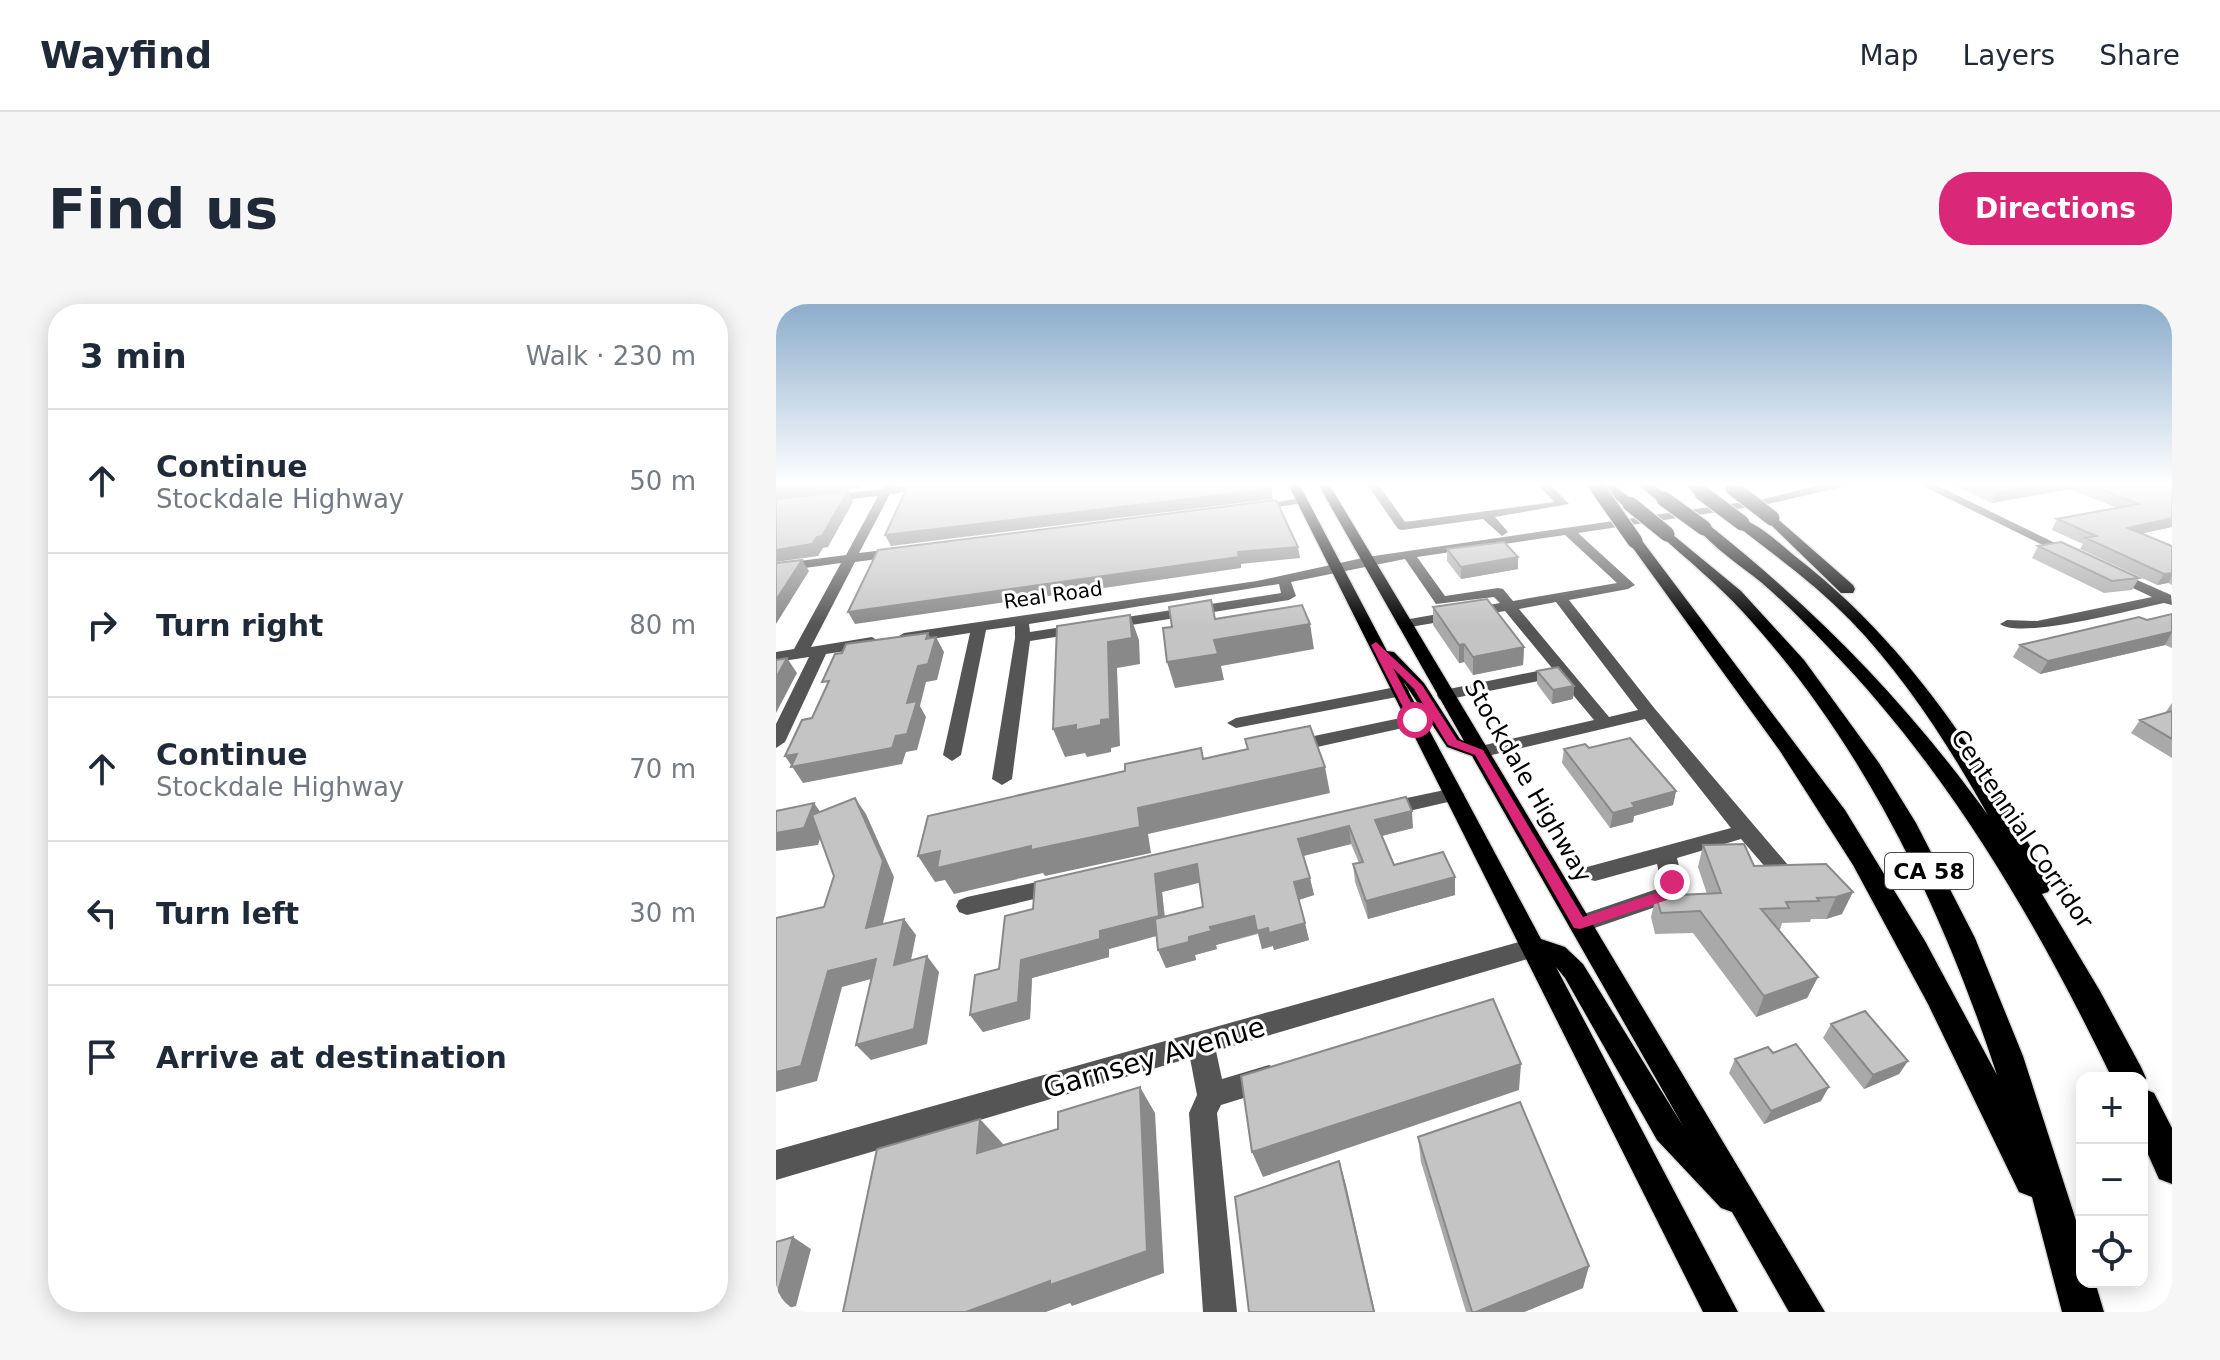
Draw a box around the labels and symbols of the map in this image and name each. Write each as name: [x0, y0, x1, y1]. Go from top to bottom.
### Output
street label: Real Road: [1002, 576, 1104, 614]
street label: Stockdale Highway: [1459, 675, 1597, 887]
route start: [1397, 702, 1433, 738]
street label: Centennial Corridor: [1945, 724, 2099, 934]
road number: CA 58: [1885, 853, 1973, 889]
route end: [1654, 864, 1690, 900]
street label: Garnsey Avenue: [1040, 1010, 1269, 1105]

